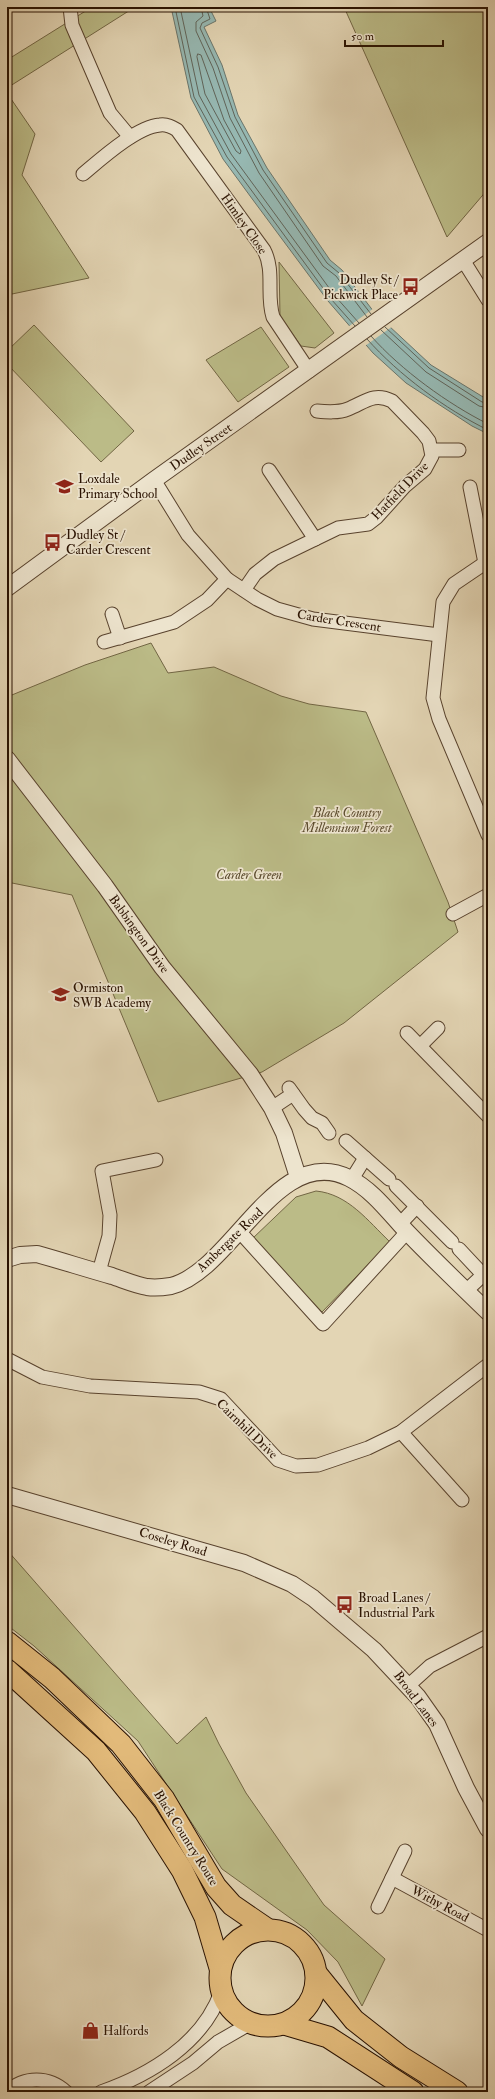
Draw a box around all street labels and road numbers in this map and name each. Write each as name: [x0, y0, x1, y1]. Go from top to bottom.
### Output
street label: Himley Close: [216, 191, 271, 258]
street label: Dudley Street: [167, 420, 236, 475]
street label: Hatfield Drive: [368, 458, 432, 524]
street label: Carder Crescent: [296, 606, 382, 636]
street label: Babbington Drive: [105, 892, 173, 977]
street label: Ambergate Road: [193, 1204, 267, 1276]
street label: Cairnhill Drive: [213, 1396, 281, 1463]
street label: Coseley Road: [137, 1524, 209, 1561]
street label: Broad Lanes: [390, 1668, 442, 1730]
street label: Black Country Route: [149, 1787, 222, 1890]
street label: Withy Road: [407, 1882, 472, 1927]

